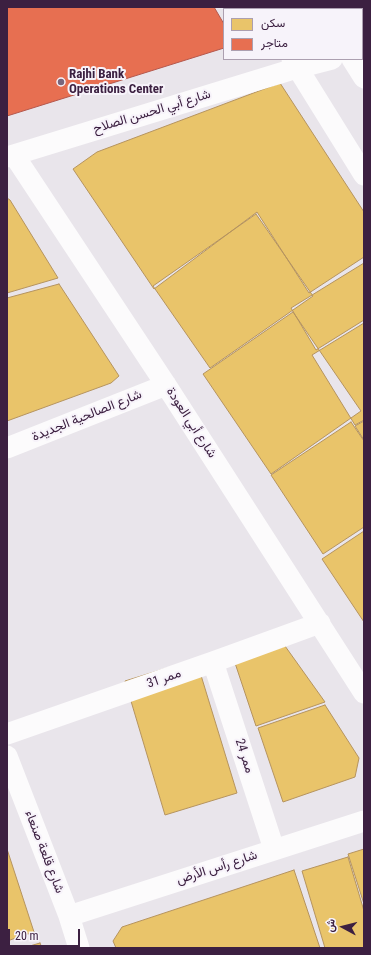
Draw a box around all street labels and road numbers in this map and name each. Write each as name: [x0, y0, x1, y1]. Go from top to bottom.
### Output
street label: شارع أبي الحسن الصلاح: [91, 87, 213, 137]
street label: شارع أبي العودة: [162, 385, 220, 461]
street label: شارع الصالحية الجديدة: [30, 387, 144, 445]
street label: ممر 31: [145, 666, 183, 692]
street label: ممر 24: [231, 737, 257, 775]
street label: شارع قلعة صنعاء: [21, 808, 67, 896]
street label: شارع رأس الأرض: [175, 848, 259, 888]

